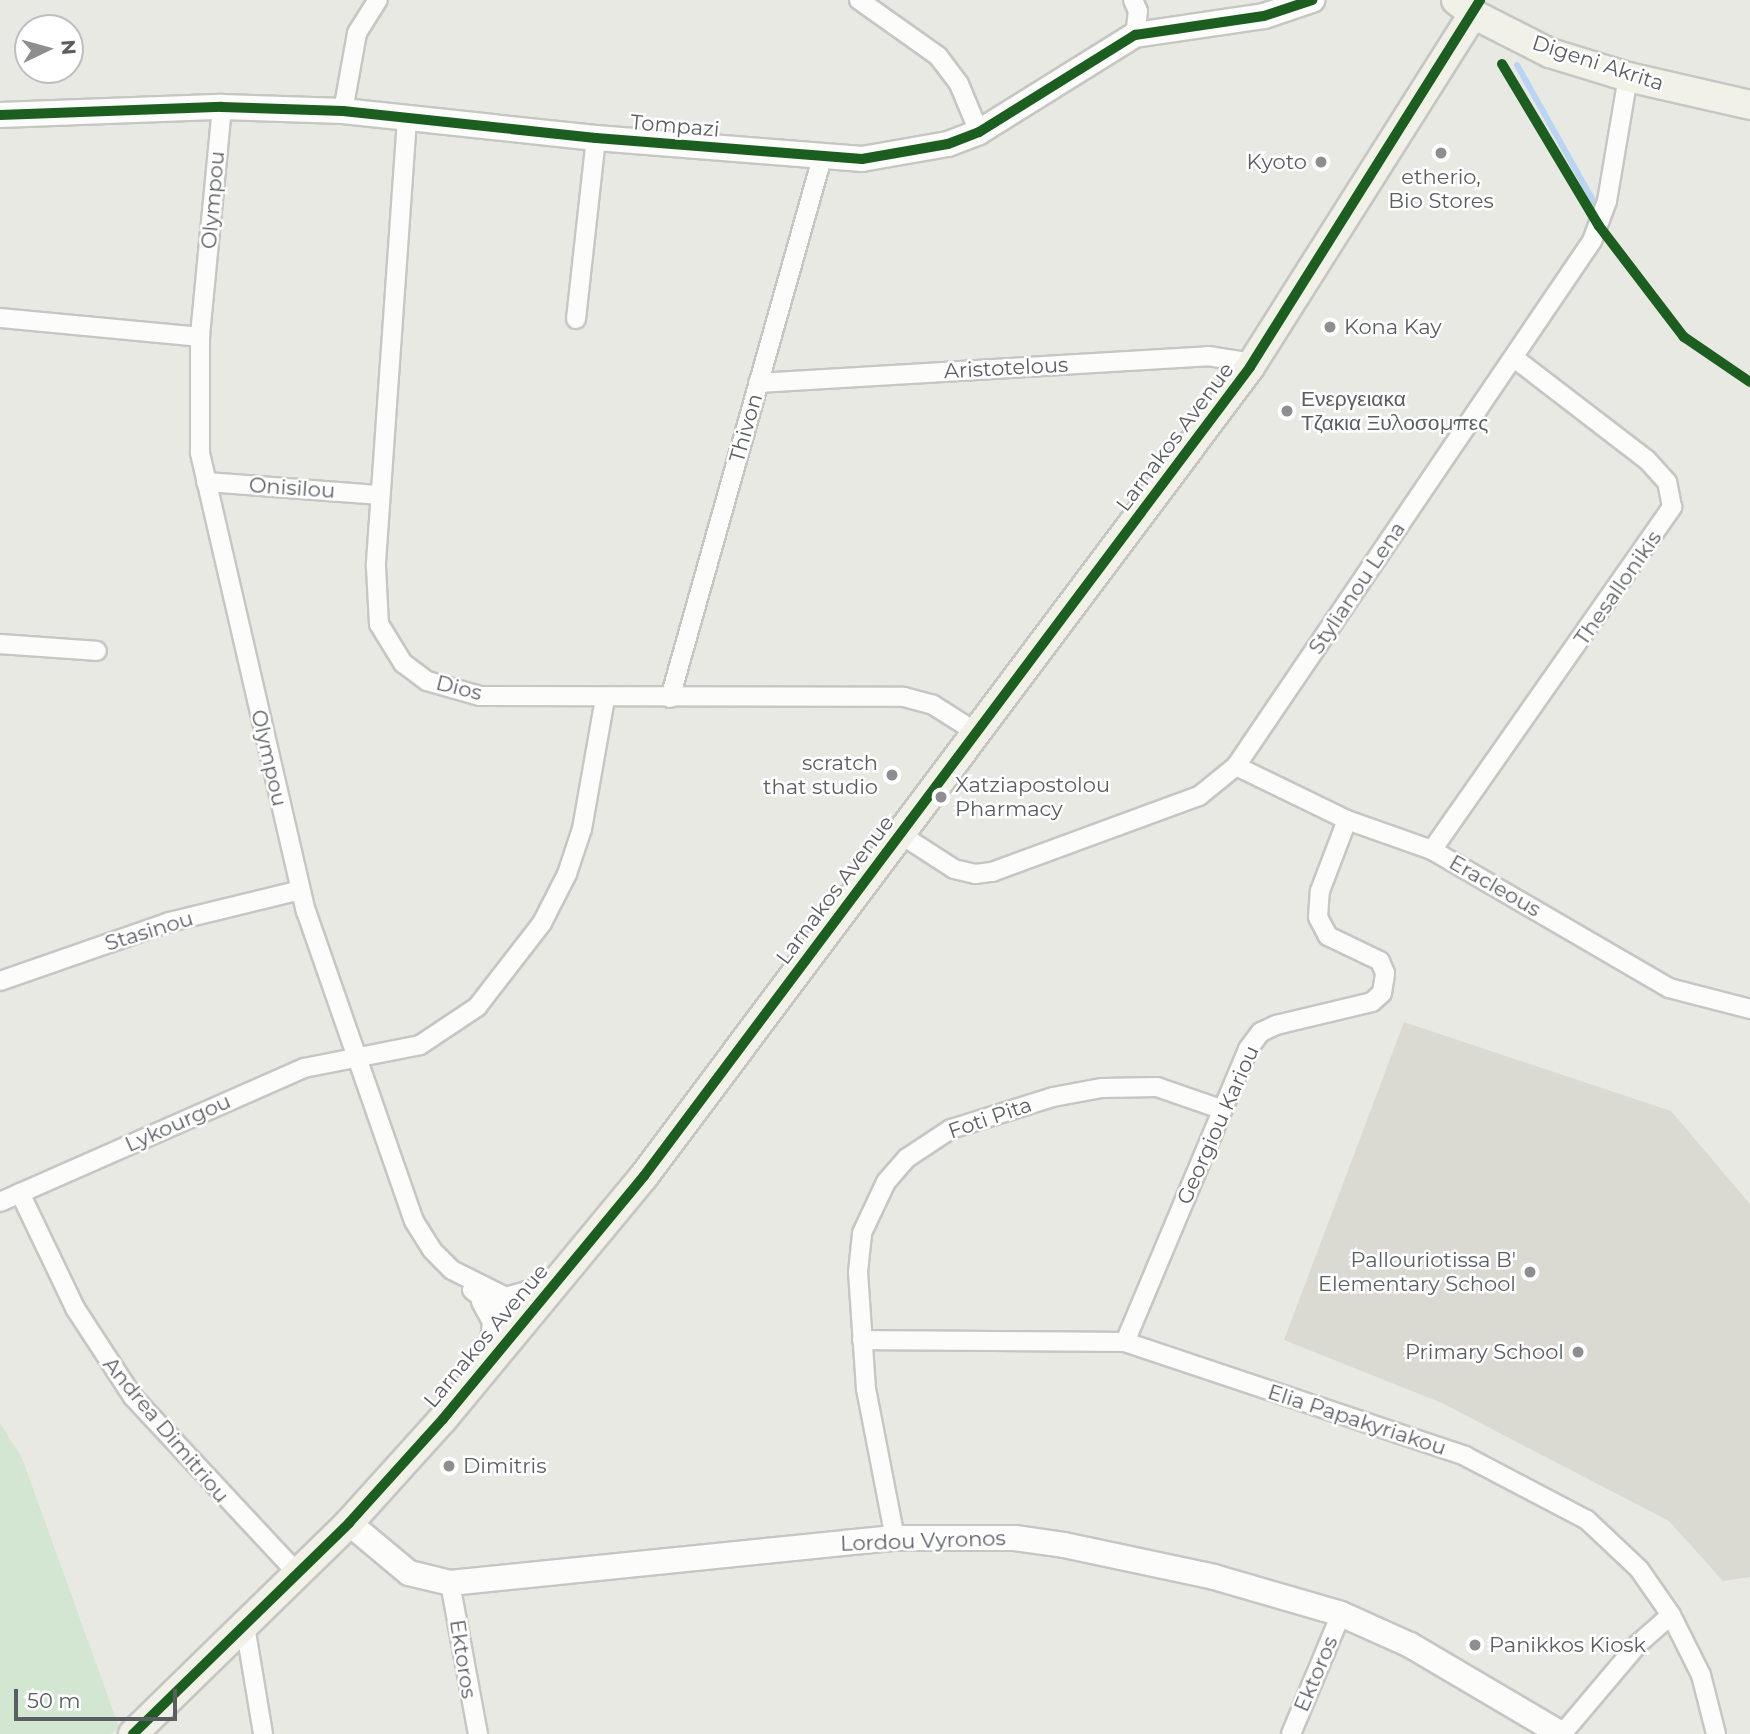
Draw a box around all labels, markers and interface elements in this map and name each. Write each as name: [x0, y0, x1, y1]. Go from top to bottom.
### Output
north arrow: [14, 14, 84, 84]
street label: Digeni Akrita: [1529, 30, 1667, 96]
text: N: [56, 39, 81, 56]
street label: Tompazi: [629, 110, 721, 142]
marker: etherio, Bio Stores: [1433, 145, 1449, 161]
place label: Kyoto: [1247, 149, 1307, 175]
street label: Olympou: [196, 150, 230, 250]
marker: Kyoto: [1313, 154, 1329, 170]
place label: etherio, Bio Stores: [1388, 164, 1494, 214]
place label: Kona Kay: [1344, 314, 1442, 340]
marker: Kona Kay: [1322, 319, 1338, 335]
street label: Aristotelous: [943, 352, 1069, 384]
street label: Larnakos Avenue: [1111, 358, 1239, 516]
place label: Ενεργειακα Τζακια Ξυλοσομπες: [1301, 386, 1488, 436]
street label: Thivon: [724, 391, 768, 465]
marker: Ενεργειακα Τζακια Ξυλοσομπες: [1279, 403, 1295, 419]
street label: Onisilou: [248, 472, 336, 504]
street label: Stylianou Lena: [1303, 517, 1411, 659]
street label: Thesallonikis: [1569, 526, 1667, 650]
street label: Dios: [433, 670, 485, 706]
street label: Olympou: [246, 707, 292, 809]
place label: scratch that studio: [763, 750, 878, 800]
marker: scratch that studio: [884, 767, 900, 783]
place label: Xatziapostolou Pharmacy: [955, 772, 1110, 822]
marker: Xatziapostolou Pharmacy: [933, 789, 949, 805]
street label: Larnakos Avenue: [771, 811, 899, 969]
street label: Eracleous: [1445, 850, 1545, 922]
street label: Stasinou: [102, 906, 196, 956]
street label: Georgiou Kariou: [1172, 1042, 1264, 1208]
street label: Lykourgou: [121, 1089, 235, 1157]
street label: Foti Pita: [945, 1092, 1035, 1144]
place label: Pallouriotissa B' Elementary School: [1318, 1247, 1516, 1297]
street label: Larnakos Avenue: [419, 1259, 553, 1413]
marker: Pallouriotissa B' Elementary School: [1522, 1264, 1538, 1280]
place label: Primary School: [1405, 1339, 1564, 1365]
marker: Primary School: [1570, 1344, 1586, 1360]
street label: Andrea Dimitriou: [98, 1352, 234, 1508]
street label: Elia Papakyriakou: [1265, 1379, 1449, 1461]
place label: Dimitris: [463, 1453, 546, 1479]
marker: Dimitris: [441, 1458, 457, 1474]
street label: Lordou Vyronos: [840, 1526, 1006, 1556]
street label: Ektoros: [444, 1618, 482, 1700]
street label: Ektoros: [1289, 1632, 1343, 1716]
place label: Panikkos Kiosk: [1489, 1632, 1646, 1658]
marker: Panikkos Kiosk: [1467, 1637, 1483, 1653]
scale bar: [18, 1674, 180, 1718]
text: 50 m: [27, 1688, 81, 1713]

